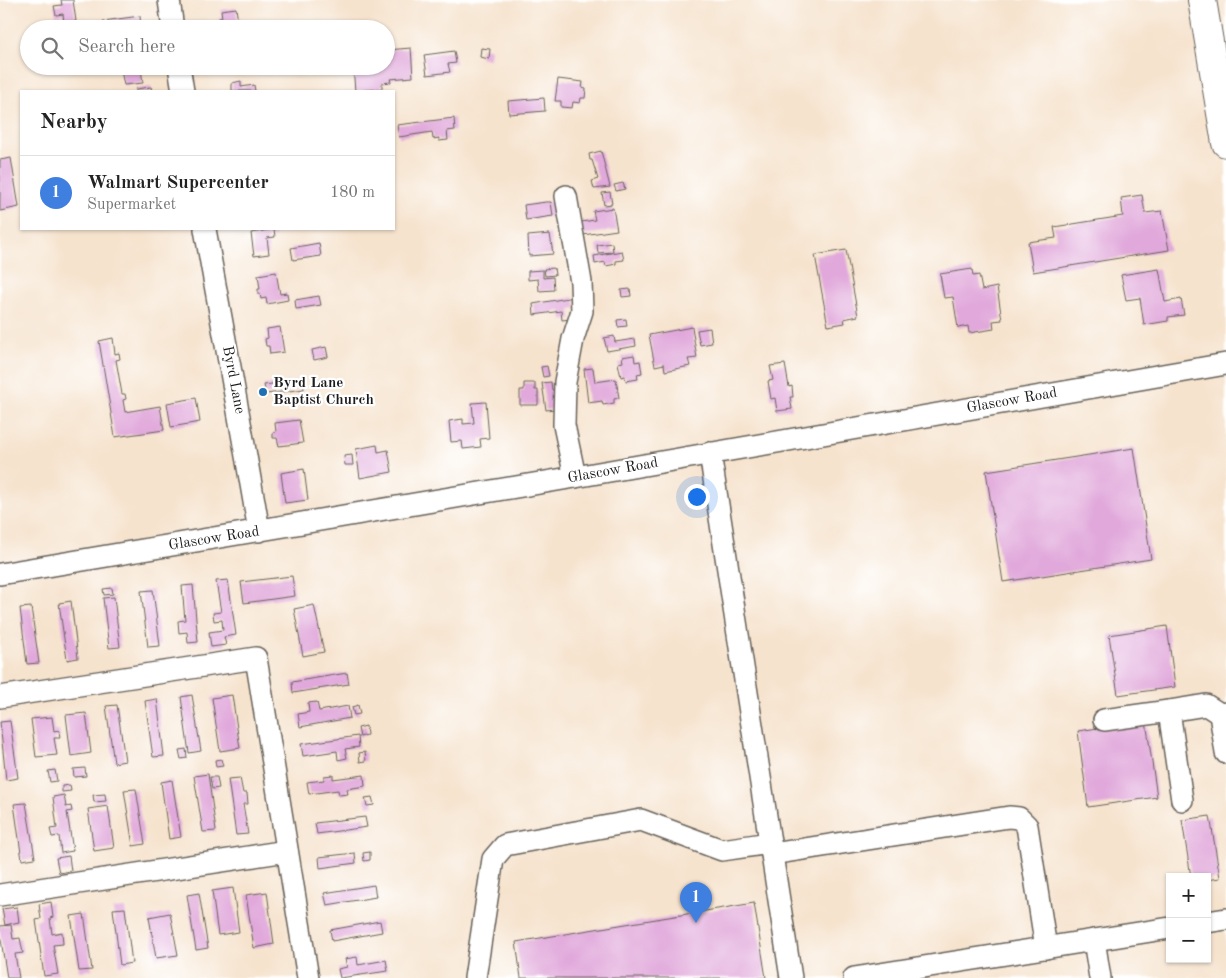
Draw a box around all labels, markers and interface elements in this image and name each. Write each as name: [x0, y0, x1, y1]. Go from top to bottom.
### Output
search box: [20, 20, 395, 75]
icon: search: [38, 34, 66, 62]
text: Search here: [78, 38, 175, 57]
text: Nearby: [40, 112, 108, 133]
text: Walmart Supercenter: [87, 174, 269, 193]
text: 1: [51, 185, 61, 201]
text: 180 m: [330, 185, 375, 201]
text: Supermarket: [87, 197, 176, 213]
street label: Byrd Lane: [219, 345, 247, 415]
place label: Byrd Lane Baptist Church: [273, 376, 374, 408]
marker: Byrd Lane Baptist Church: [257, 386, 269, 398]
street label: Glascow Road: [966, 386, 1059, 416]
street label: Glascow Road: [567, 456, 660, 486]
your location: [684, 484, 710, 510]
street label: Glascow Road: [168, 524, 261, 554]
map controls: [1166, 873, 1211, 963]
button: +: [1166, 873, 1211, 918]
pin: 1: [680, 882, 712, 923]
button: −: [1166, 918, 1211, 963]

